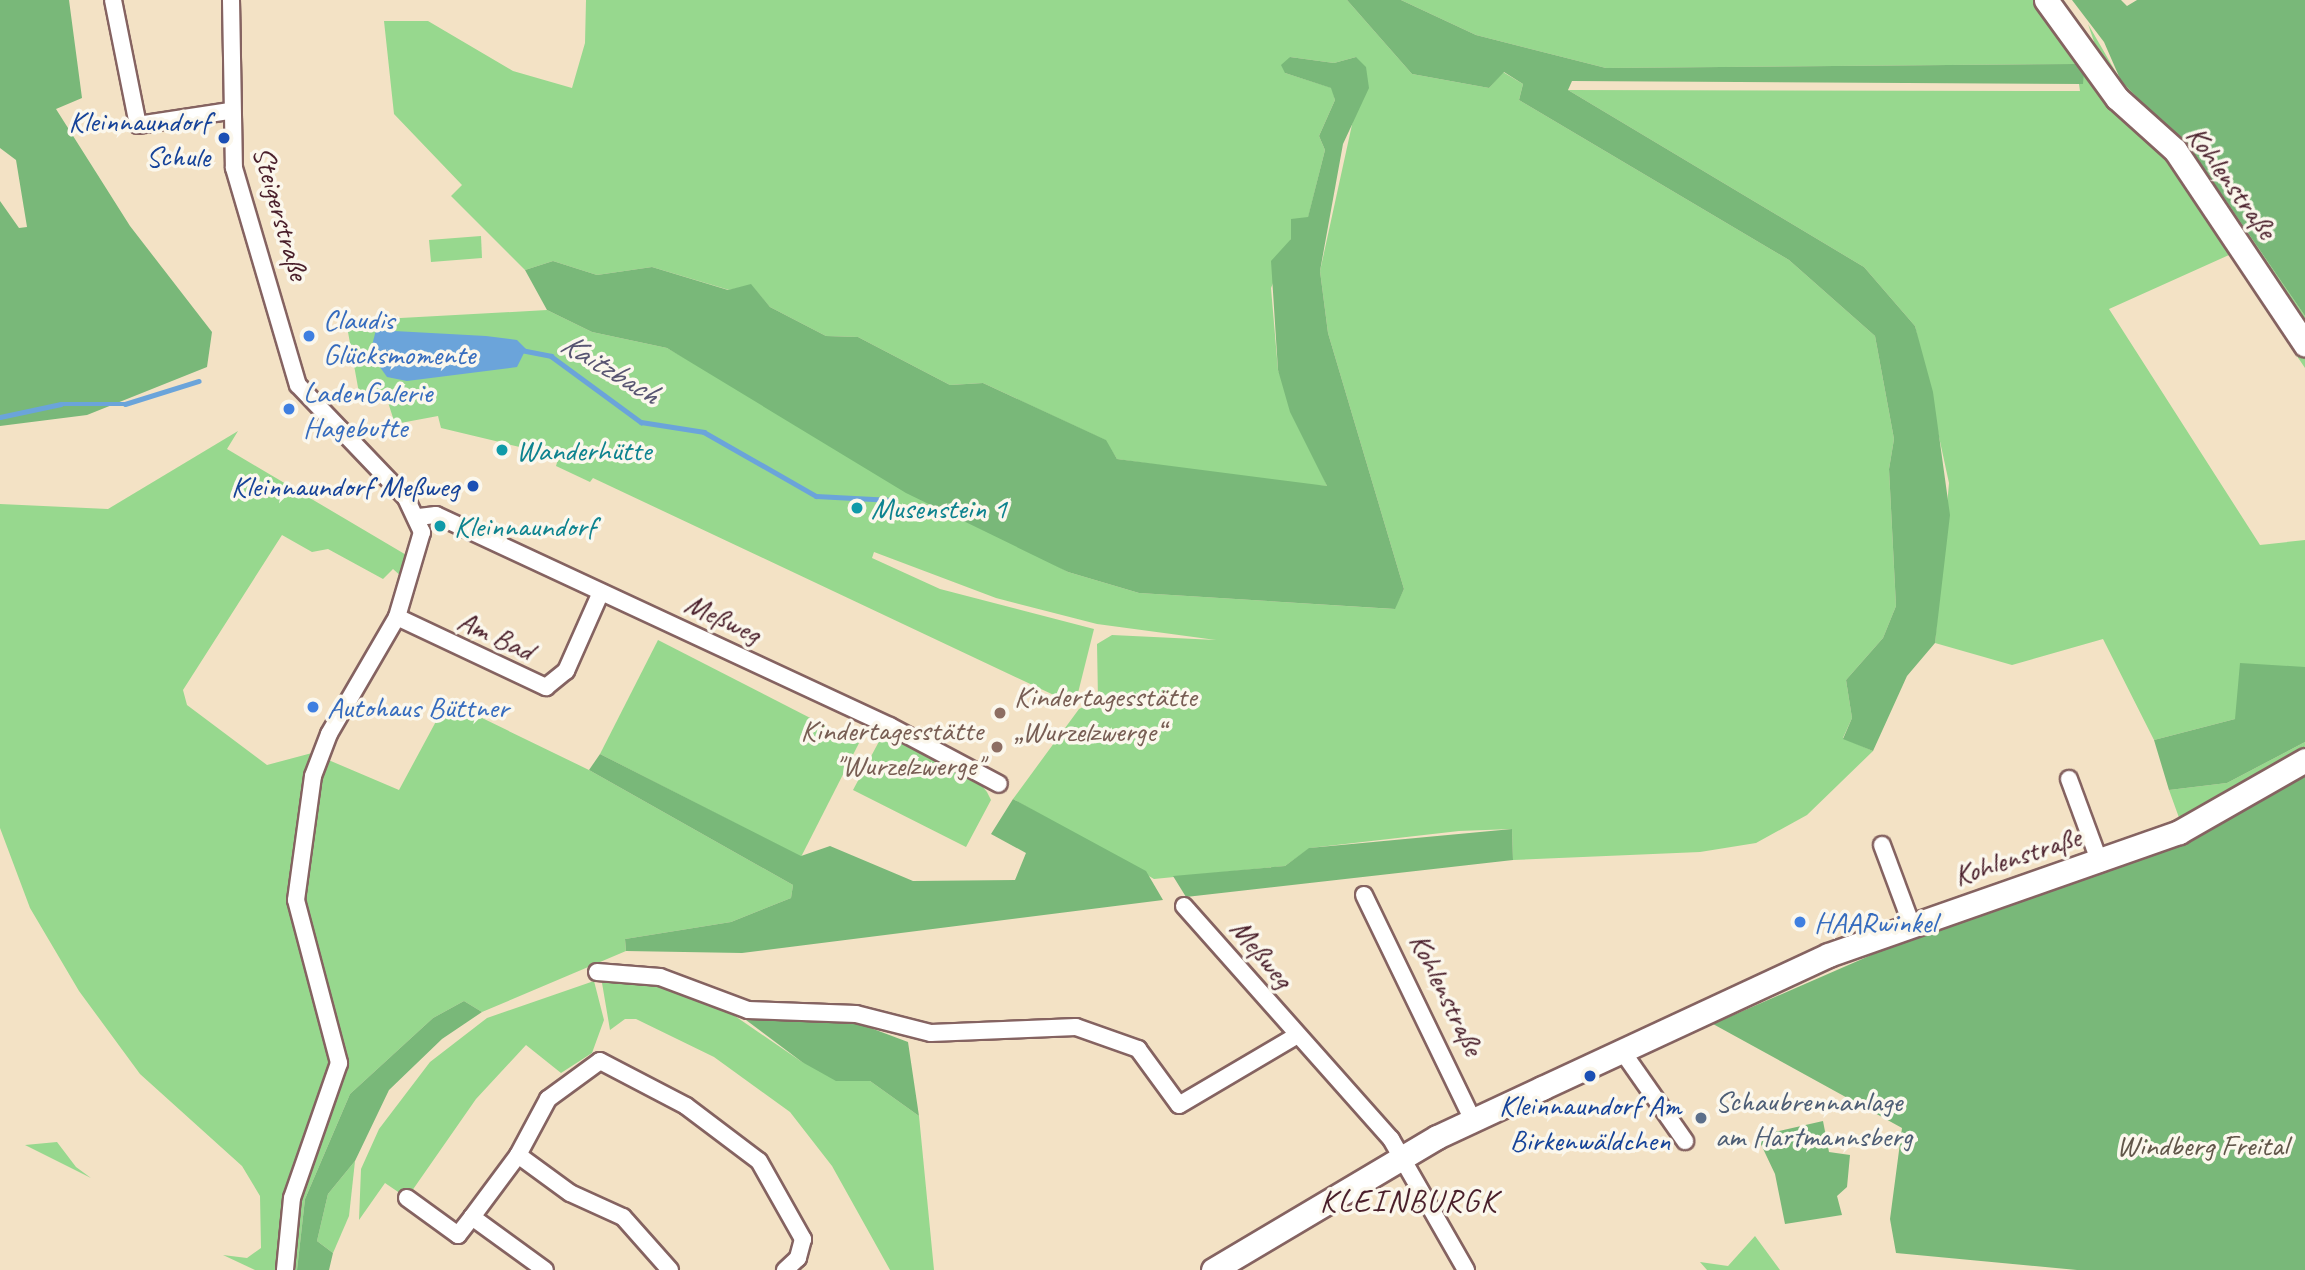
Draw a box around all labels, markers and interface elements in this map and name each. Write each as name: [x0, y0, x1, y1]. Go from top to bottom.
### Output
place label: Kleinnaundorf Schule: [69, 103, 210, 174]
street label: Kohlenstraße: [2179, 118, 2285, 246]
marker: Kleinnaundorf Schule: [216, 130, 232, 146]
street label: Steigerstraße: [245, 142, 317, 284]
place label: Claudis Glücksmomente: [323, 301, 475, 372]
water label: Kaitzbach: [554, 325, 666, 413]
marker: Claudis Glücksmomente: [301, 328, 317, 344]
place label: LadenGalerie Hagebutte: [303, 374, 432, 444]
marker: LadenGalerie Hagebutte: [281, 401, 297, 417]
place label: Wanderhütte: [516, 432, 651, 468]
marker: Wanderhütte: [494, 442, 510, 458]
place label: Kleinnaundorf Meßweg: [231, 468, 459, 504]
marker: Kleinnaundorf Meßweg: [465, 478, 481, 494]
place label: Musenstein 1: [871, 490, 1007, 526]
marker: Musenstein 1: [849, 500, 865, 516]
place label: Kleinnaundorf: [454, 508, 595, 544]
marker: Kleinnaundorf: [432, 518, 448, 534]
street label: Meßweg: [680, 585, 766, 651]
street label: Am Bad: [452, 602, 540, 668]
place label: Kindertagesstätte „Wurzelzwerge“: [1014, 678, 1196, 748]
place label: Autohaus Büttner: [327, 689, 508, 725]
marker: Autohaus Büttner: [305, 699, 321, 715]
marker: Kindertagesstätte „Wurzelzwerge“: [992, 705, 1008, 721]
place label: Kindertagesstätte "Wurzelzwerge": [801, 712, 983, 782]
marker: Kindertagesstätte "Wurzelzwerge": [989, 739, 1005, 755]
street label: Kohlenstraße: [1949, 819, 2085, 893]
place label: HAARwinkel: [1814, 904, 1936, 940]
street label: Meßweg: [1223, 911, 1301, 995]
marker: HAARwinkel: [1792, 914, 1808, 930]
street label: Kohlenstraße: [1402, 927, 1492, 1061]
marker: Kleinnaundorf Am Birkenwäldchen: [1582, 1068, 1598, 1084]
place label: Schaubrennanlage am Hartmannsberg: [1715, 1083, 1913, 1154]
place label: Kleinnaundorf Am Birkenwäldchen: [1500, 1087, 1680, 1158]
marker: Schaubrennanlage am Hartmannsberg: [1693, 1110, 1709, 1126]
park label: Windberg Freital: [2116, 1127, 2288, 1163]
district label: KLEINBURGK: [1322, 1182, 1496, 1220]

